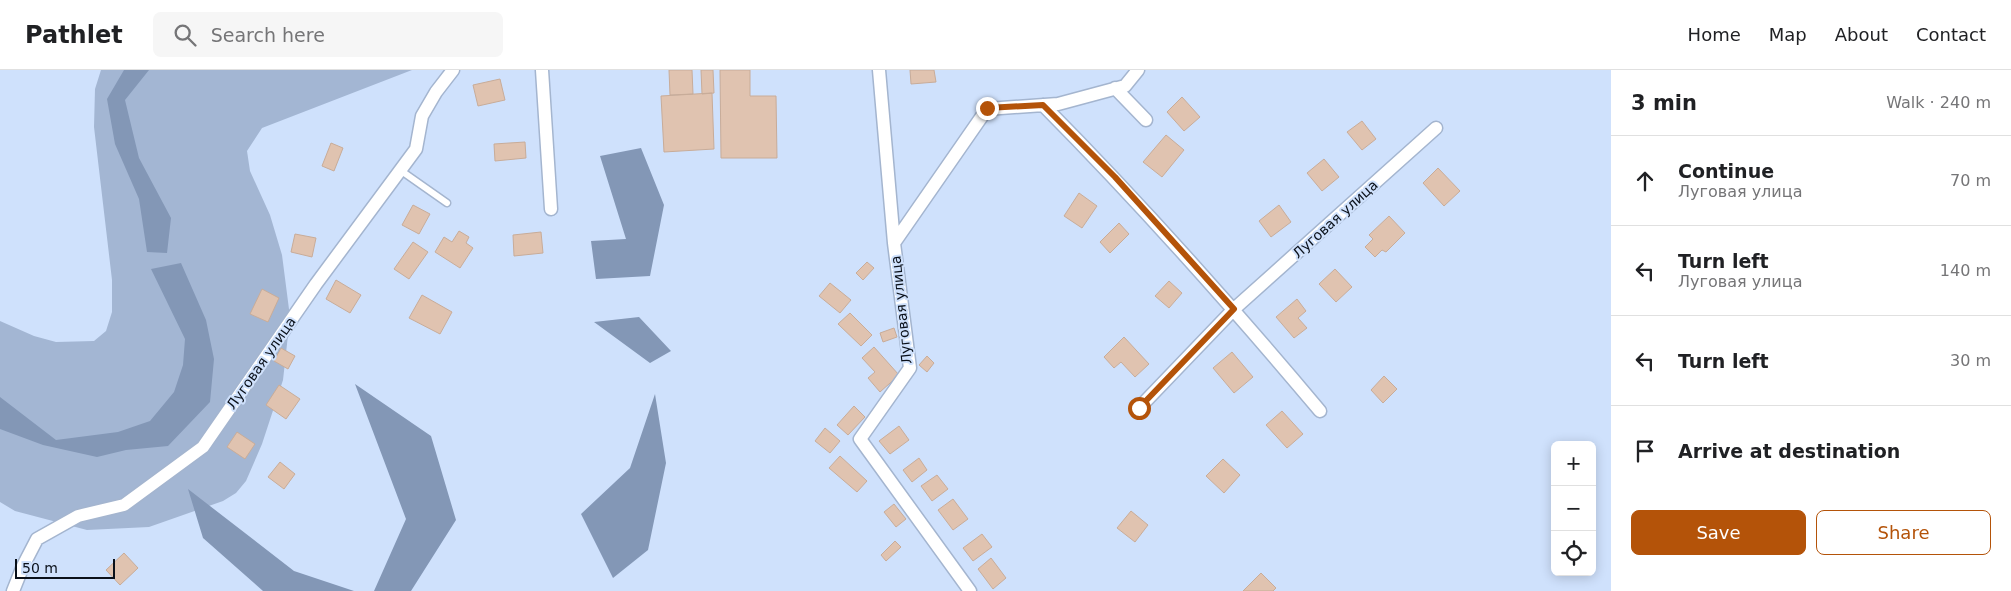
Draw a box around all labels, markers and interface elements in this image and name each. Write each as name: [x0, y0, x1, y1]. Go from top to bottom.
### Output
search box: [153, 12, 503, 57]
text: Pathlet: [25, 21, 123, 49]
icon: search: [171, 21, 199, 49]
text: Search here: [211, 24, 325, 46]
text: Home: [1688, 24, 1741, 45]
text: Map: [1769, 24, 1807, 45]
text: About: [1835, 24, 1888, 45]
text: Contact: [1916, 24, 1986, 45]
text: 3 min: [1631, 91, 1697, 115]
text: Walk · 240 m: [1886, 93, 1991, 112]
route end: [976, 97, 999, 120]
text: Continue: [1678, 160, 1774, 182]
icon: ahead: [1631, 167, 1659, 195]
text: 70 m: [1950, 171, 1991, 190]
street label: Луговая улица: [1289, 177, 1381, 261]
text: Луговая улица: [1678, 182, 1802, 201]
text: Turn left: [1678, 250, 1769, 272]
street label: Луговая улица: [887, 255, 915, 365]
icon: left: [1631, 257, 1659, 285]
text: 140 m: [1940, 261, 1991, 280]
text: Луговая улица: [1678, 272, 1802, 291]
street label: Луговая улица: [223, 314, 299, 412]
icon: left: [1631, 347, 1659, 375]
text: Turn left: [1678, 350, 1769, 372]
text: 30 m: [1950, 351, 1991, 370]
route start: [1128, 397, 1151, 420]
icon: arrive: [1631, 437, 1659, 465]
text: Arrive at destination: [1678, 440, 1900, 462]
map controls: [1551, 441, 1596, 576]
button: +: [1551, 441, 1596, 486]
button: −: [1551, 486, 1596, 531]
button: Save: [1631, 510, 1806, 555]
button: Share: [1816, 510, 1991, 555]
button: locate: [1551, 531, 1596, 576]
scale bar: [15, 556, 115, 579]
text: 50 m: [22, 560, 58, 576]

